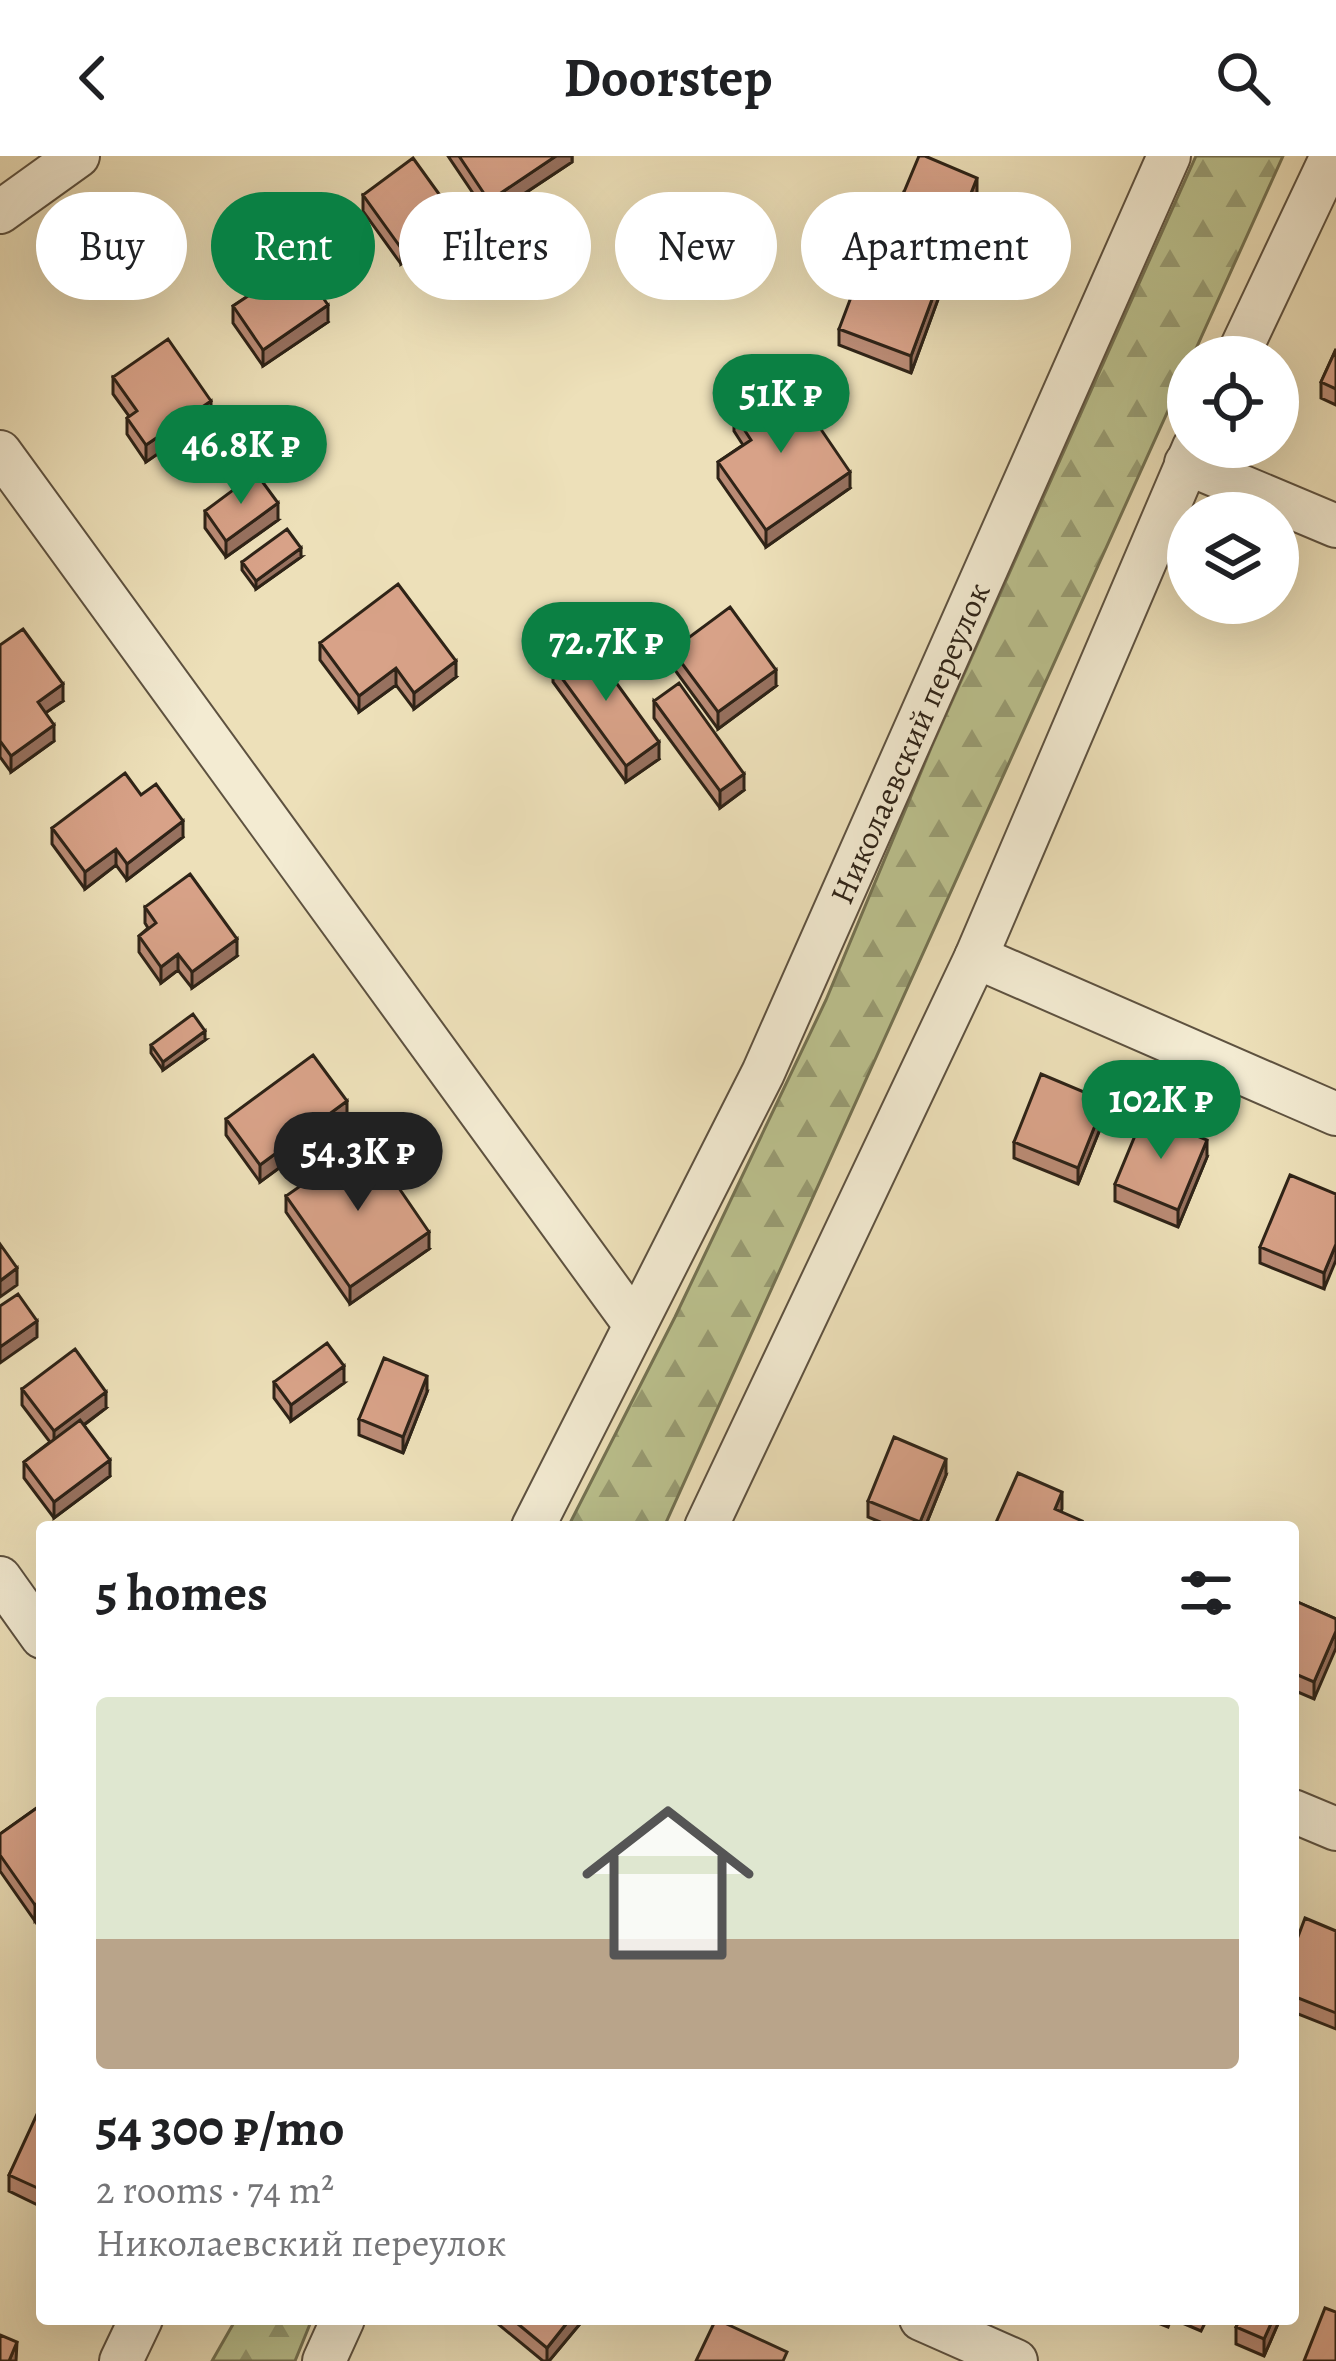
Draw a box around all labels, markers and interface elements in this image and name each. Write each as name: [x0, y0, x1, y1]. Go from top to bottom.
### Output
text: Doorstep: [563, 41, 773, 115]
icon: back: [60, 45, 126, 111]
icon: search: [1210, 45, 1276, 111]
chip: Buy: [36, 192, 187, 300]
chip: Rent: [211, 192, 375, 300]
chip: Filters: [399, 192, 591, 300]
chip: New: [615, 192, 777, 300]
chip: Apartment: [801, 192, 1071, 300]
map controls: [1167, 336, 1299, 624]
button: locate: [1167, 336, 1299, 468]
pin: 51K ₽: [697, 354, 865, 456]
text: 51K ₽: [740, 366, 822, 419]
pin: 46.8K ₽: [130, 405, 352, 507]
text: 46.8K ₽: [182, 417, 300, 470]
button: layers: [1167, 492, 1299, 624]
street label: Николаевский переулок: [818, 575, 1000, 911]
pin: 72.7K ₽: [495, 602, 717, 704]
text: 72.7K ₽: [548, 614, 664, 667]
pin: 102K ₽: [1063, 1060, 1259, 1162]
text: 102K ₽: [1109, 1072, 1213, 1125]
pin: 54.3K ₽: [247, 1112, 469, 1214]
text: 54.3K ₽: [301, 1124, 415, 1177]
text: 5 homes: [96, 1558, 268, 1628]
icon: filters: [1173, 1560, 1239, 1626]
icon: home: [560, 1775, 776, 1991]
text: 54 300 ₽/mo: [96, 2093, 344, 2163]
text: 2 rooms · 74 m²: [96, 2163, 334, 2216]
text: Николаевский переулок: [96, 2216, 507, 2269]

